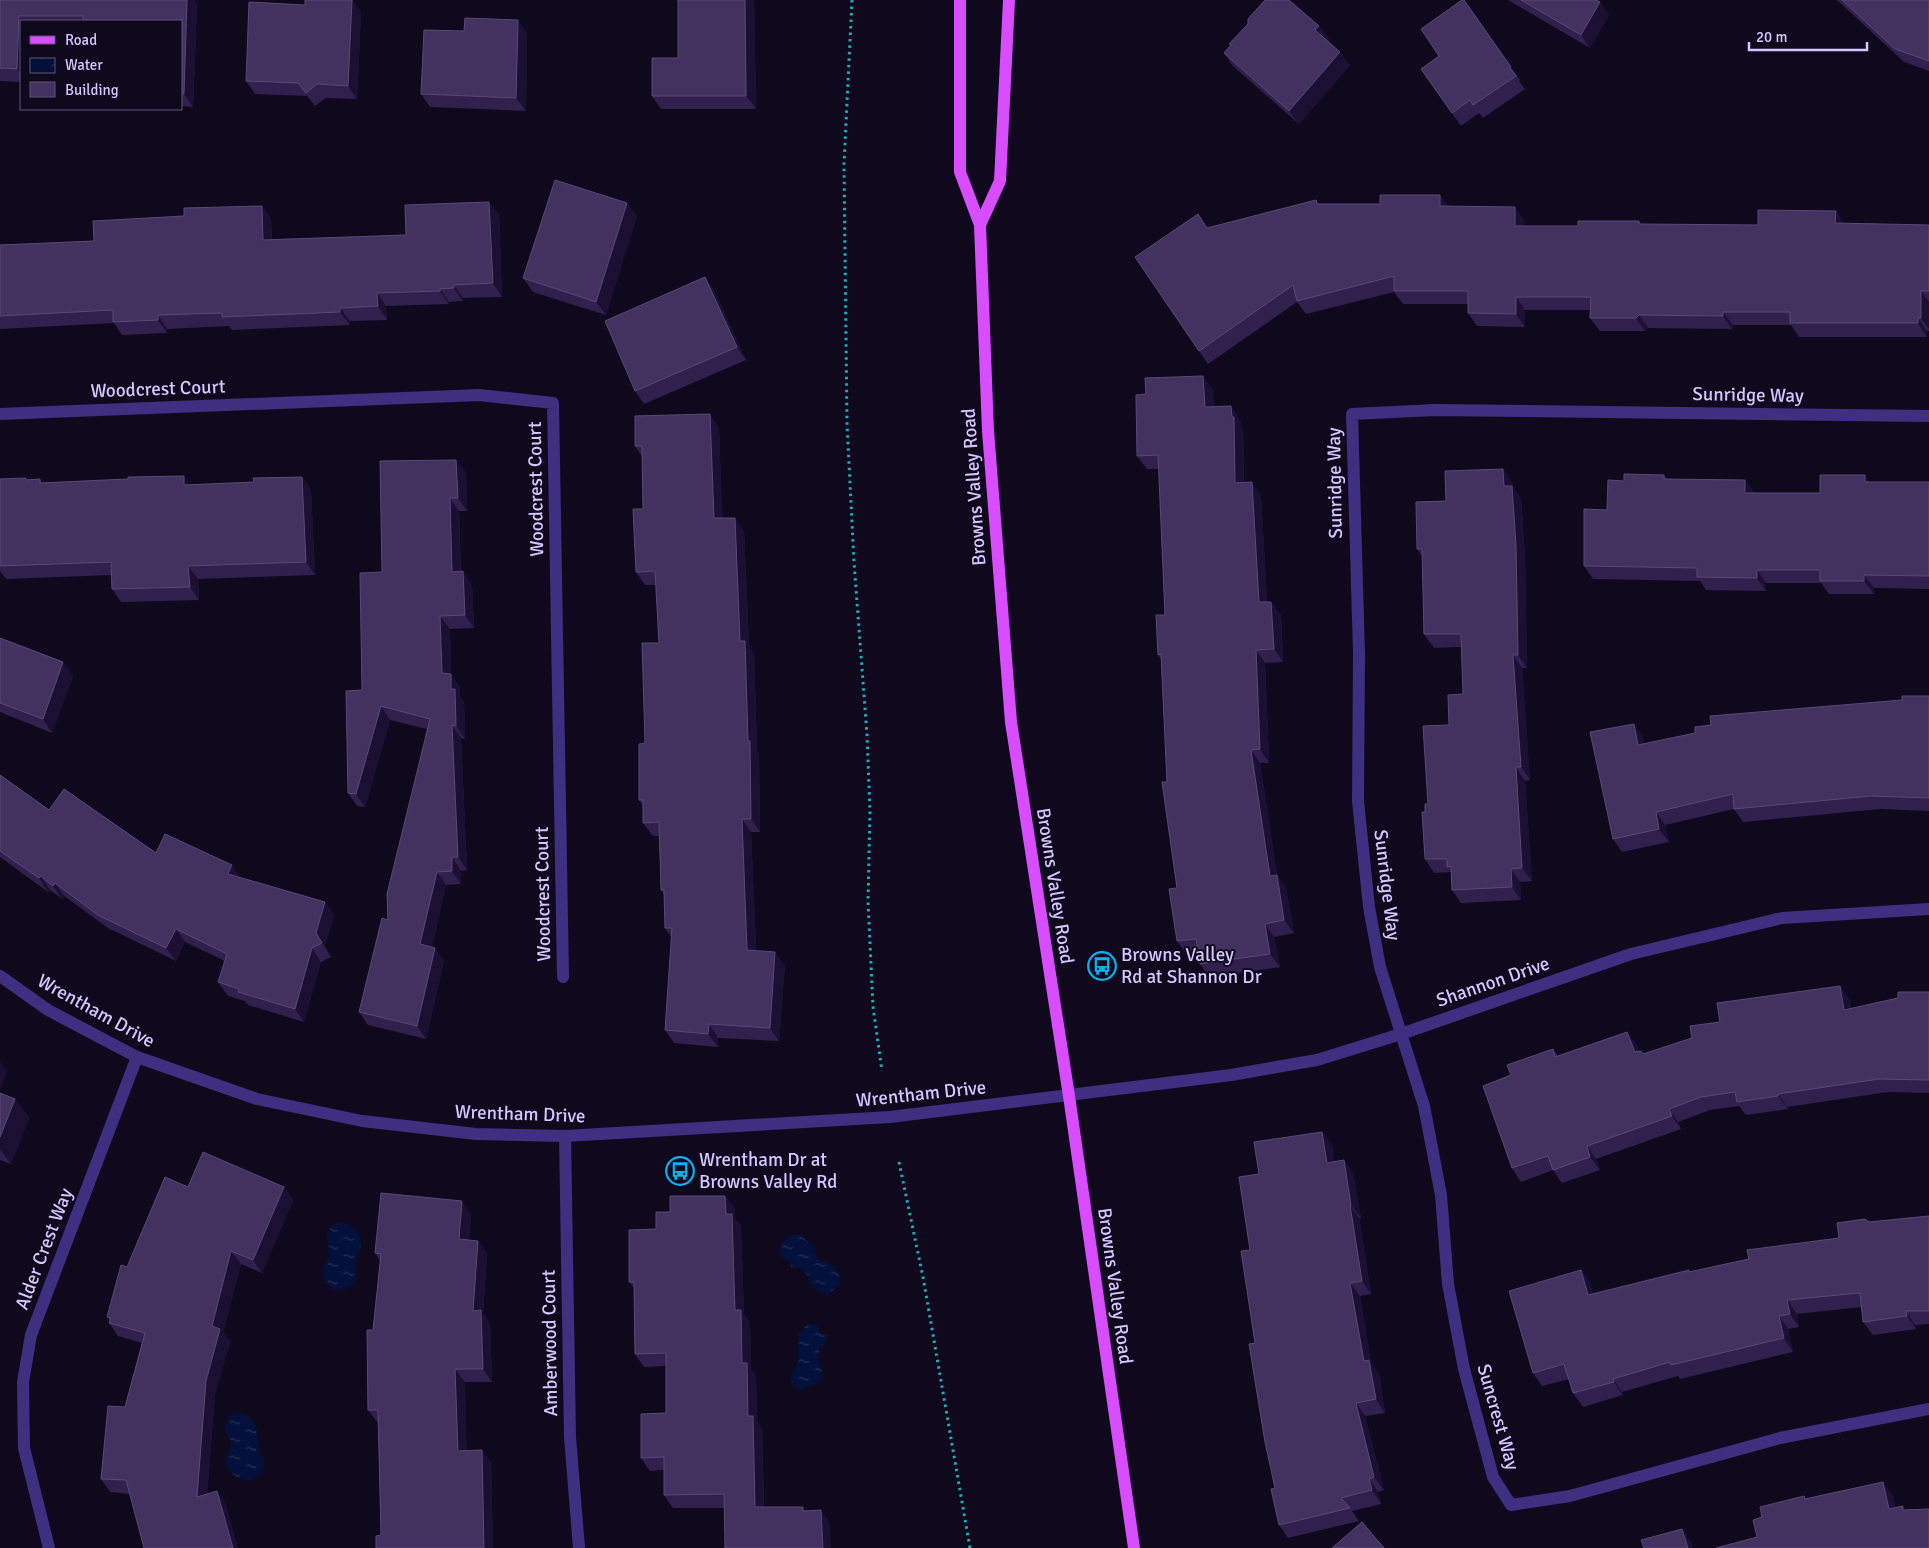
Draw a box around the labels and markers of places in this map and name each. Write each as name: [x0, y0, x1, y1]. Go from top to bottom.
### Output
place label: Browns Valley Rd at Shannon Dr: [1121, 943, 1262, 989]
bus stop icon: Browns Valley Rd at Shannon Dr: [1087, 951, 1117, 981]
place label: Wrentham Dr at Browns Valley Rd: [699, 1148, 837, 1194]
bus stop icon: Wrentham Dr at Browns Valley Rd: [665, 1156, 695, 1186]

